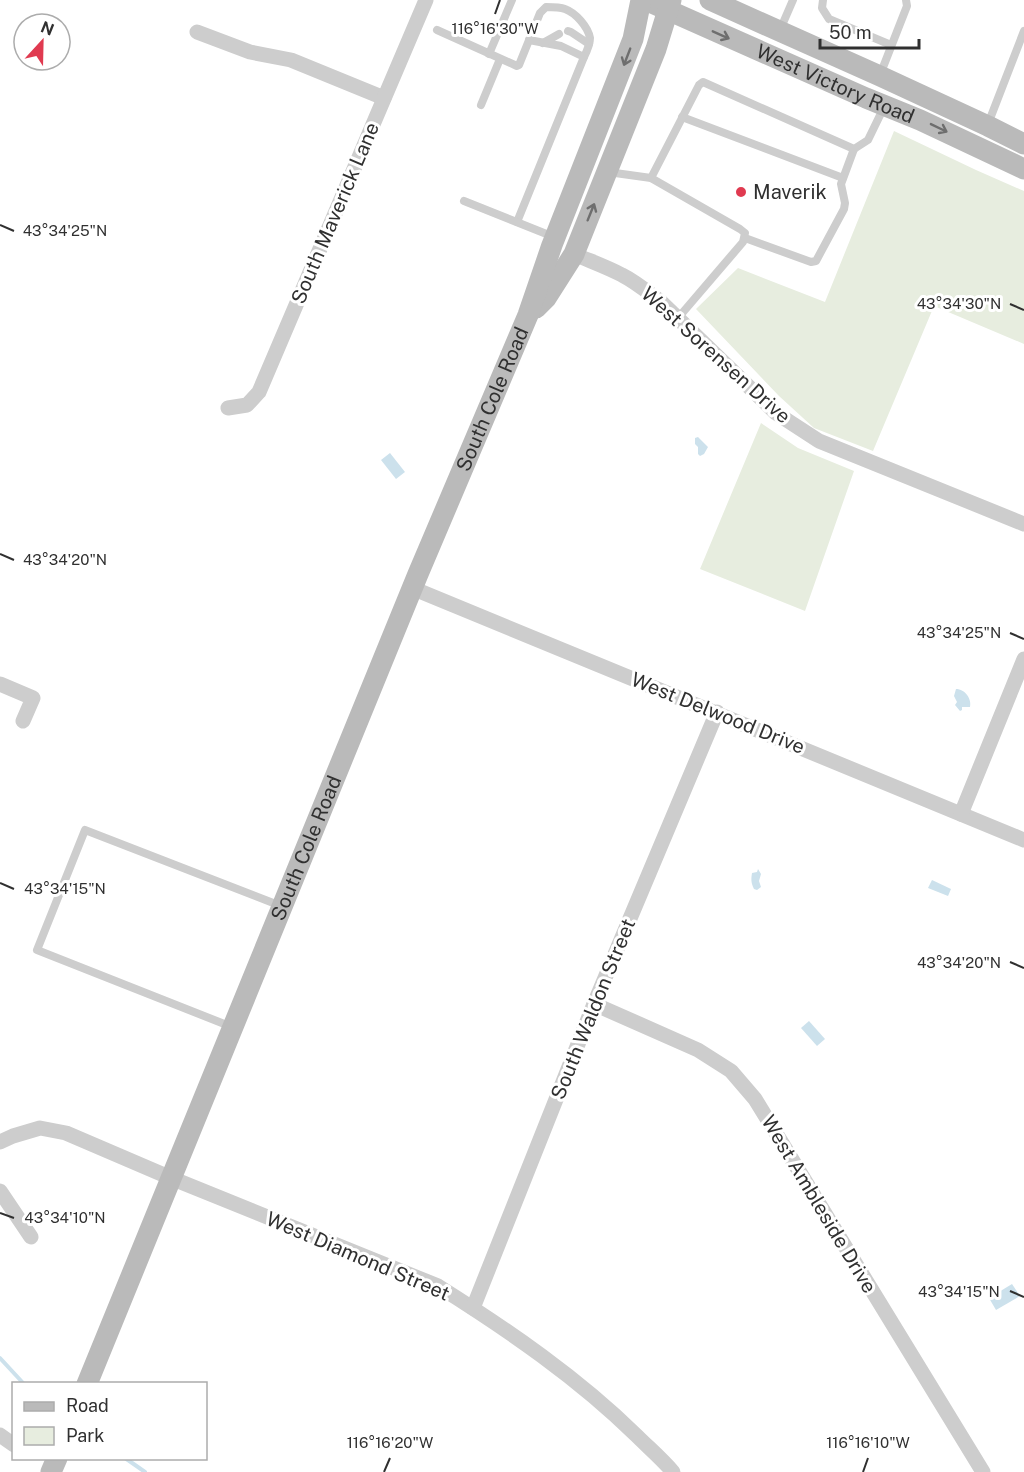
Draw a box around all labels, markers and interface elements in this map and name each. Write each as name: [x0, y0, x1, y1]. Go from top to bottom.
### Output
north arrow: [12, 12, 72, 72]
scale bar: [820, 12, 919, 50]
text: N: [38, 17, 57, 40]
text: 116°16'30"W: [452, 20, 538, 37]
text: 50 m: [829, 22, 872, 43]
one-way arrow: [712, 29, 730, 41]
street label: West Victory Road: [752, 39, 918, 128]
one-way arrow: [620, 47, 631, 65]
street label: South Maverick Lane: [286, 119, 384, 307]
one-way arrow: [929, 123, 947, 135]
place label: Maverik: [753, 180, 827, 204]
marker: Maverik: [734, 185, 748, 199]
one-way arrow: [586, 203, 597, 222]
text: 43°34'25"N: [23, 222, 107, 239]
street label: West Sorensen Drive: [636, 282, 796, 428]
text: 43°34'30"N: [917, 295, 1001, 312]
street label: South Cole Road: [451, 323, 534, 475]
text: 43°34'20"N: [23, 551, 107, 568]
text: 43°34'25"N: [917, 624, 1001, 641]
street label: West Delwood Drive: [628, 667, 808, 759]
street label: South Cole Road: [266, 772, 346, 924]
text: 43°34'15"N: [24, 880, 106, 897]
street label: South Waldon Street: [546, 915, 640, 1103]
text: 43°34'20"N: [917, 954, 1001, 971]
street label: West Ambleside Drive: [756, 1111, 882, 1297]
street label: West Diamond Street: [263, 1206, 453, 1306]
text: 43°34'10"N: [24, 1209, 106, 1226]
text: 43°34'15"N: [918, 1283, 1000, 1300]
legend: [12, 1382, 207, 1460]
text: Road: [66, 1395, 109, 1416]
text: Park: [66, 1425, 104, 1446]
text: 116°16'20"W: [347, 1434, 433, 1451]
text: 116°16'10"W: [826, 1434, 910, 1451]

